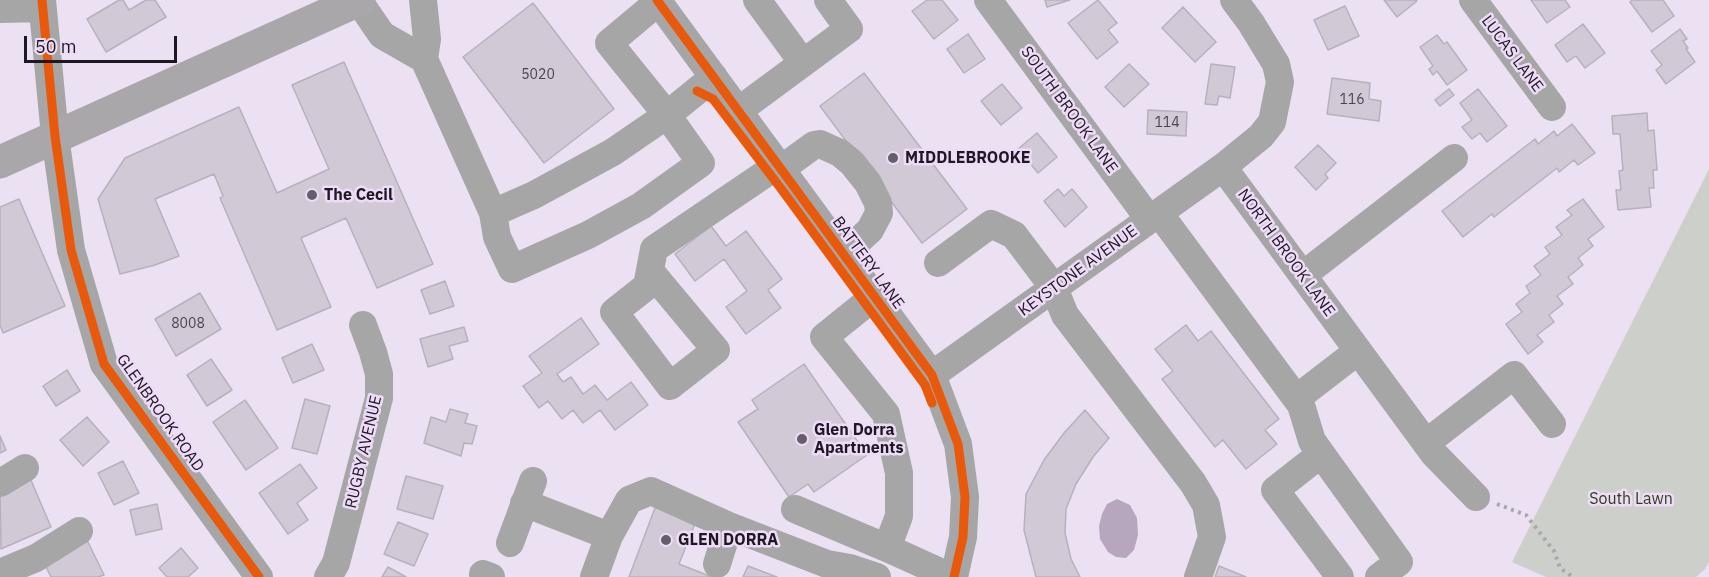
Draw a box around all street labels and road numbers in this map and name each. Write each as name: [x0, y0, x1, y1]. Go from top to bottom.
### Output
street label: LUCAS LANE: [1477, 12, 1547, 96]
street label: SOUTH BROOK LANE: [1017, 43, 1121, 177]
street label: NORTH BROOK LANE: [1233, 185, 1339, 321]
street label: BATTERY LANE: [828, 213, 908, 313]
street label: KEYSTONE AVENUE: [1015, 221, 1141, 321]
street label: GLENBROOK ROAD: [112, 351, 208, 475]
street label: RUGBY AVENUE: [342, 394, 386, 510]

